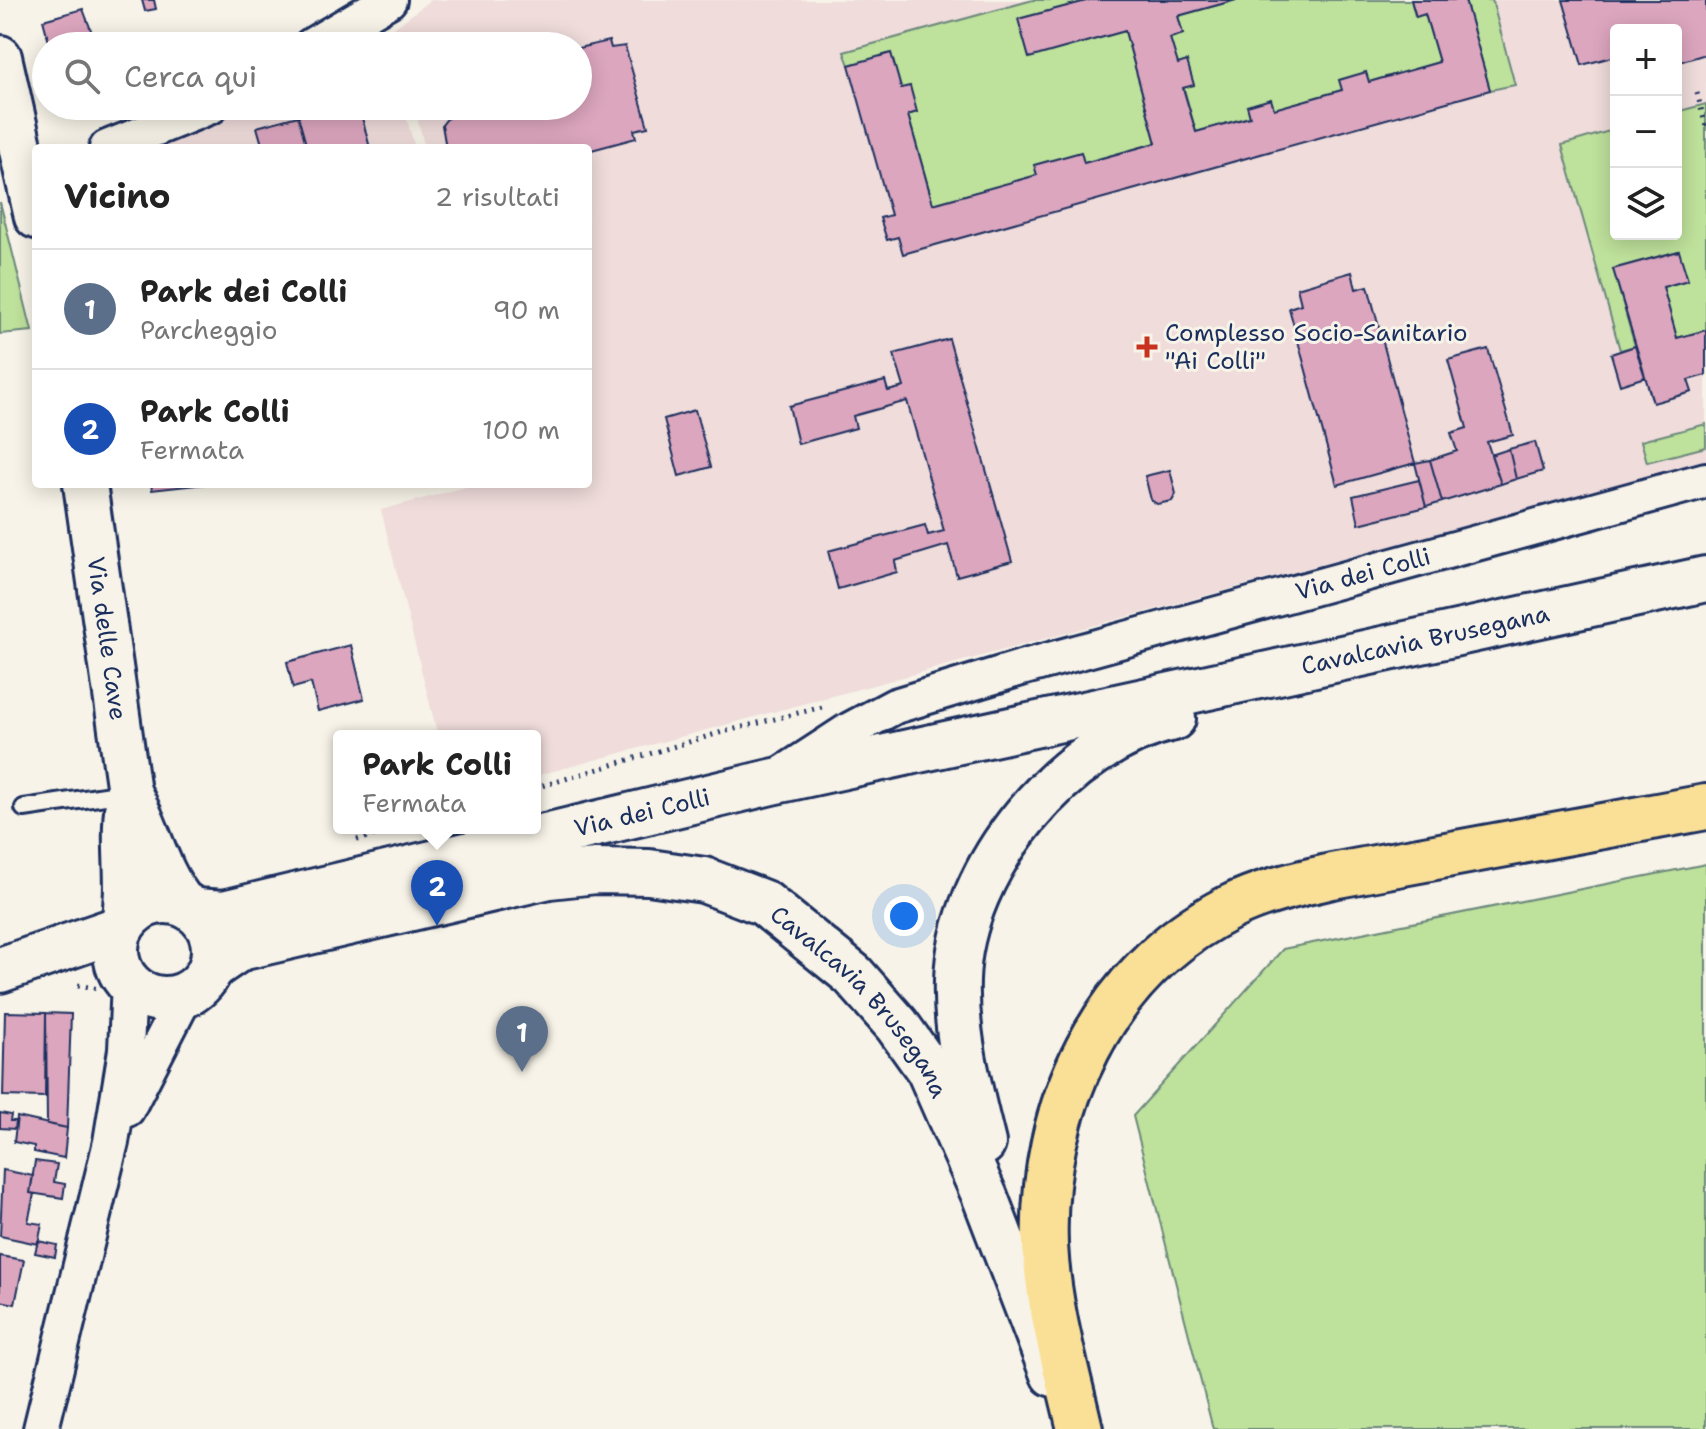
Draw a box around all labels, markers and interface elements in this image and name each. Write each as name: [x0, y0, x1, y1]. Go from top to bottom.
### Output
map controls: [1610, 24, 1682, 240]
button: +: [1610, 24, 1682, 96]
search box: [32, 32, 592, 120]
icon: search: [60, 54, 104, 98]
text: Cerca qui: [124, 56, 257, 97]
button: −: [1610, 96, 1682, 168]
button: layers: [1610, 168, 1682, 240]
text: Vicino: [64, 173, 171, 219]
text: 2 risultati: [435, 179, 560, 214]
text: Park dei Colli: [140, 271, 347, 312]
text: 1: [84, 292, 96, 327]
text: 90 m: [493, 292, 560, 327]
text: Parcheggio: [140, 312, 277, 347]
place label: Complesso Socio-Sanitario "Ai Colli": [1165, 317, 1468, 377]
marker: Complesso Socio-Sanitario "Ai Colli": [1136, 336, 1158, 358]
text: Park Colli: [140, 391, 290, 432]
text: 2: [81, 412, 99, 447]
text: 100 m: [482, 412, 560, 447]
text: Fermata: [140, 432, 244, 467]
street label: Via dei Colli: [1292, 540, 1434, 608]
street label: Via delle Cave: [80, 555, 135, 722]
street label: Cavalcavia Brusegana: [1298, 597, 1552, 682]
popup: [333, 730, 541, 834]
text: Park Colli: [362, 744, 512, 785]
street label: Via dei Colli: [571, 781, 713, 845]
text: Fermata: [362, 785, 466, 820]
pin: 2: [411, 860, 463, 926]
your location: [884, 896, 924, 936]
street label: Cavalcavia Brusegana: [763, 898, 955, 1103]
pin: 1: [496, 1006, 548, 1072]

